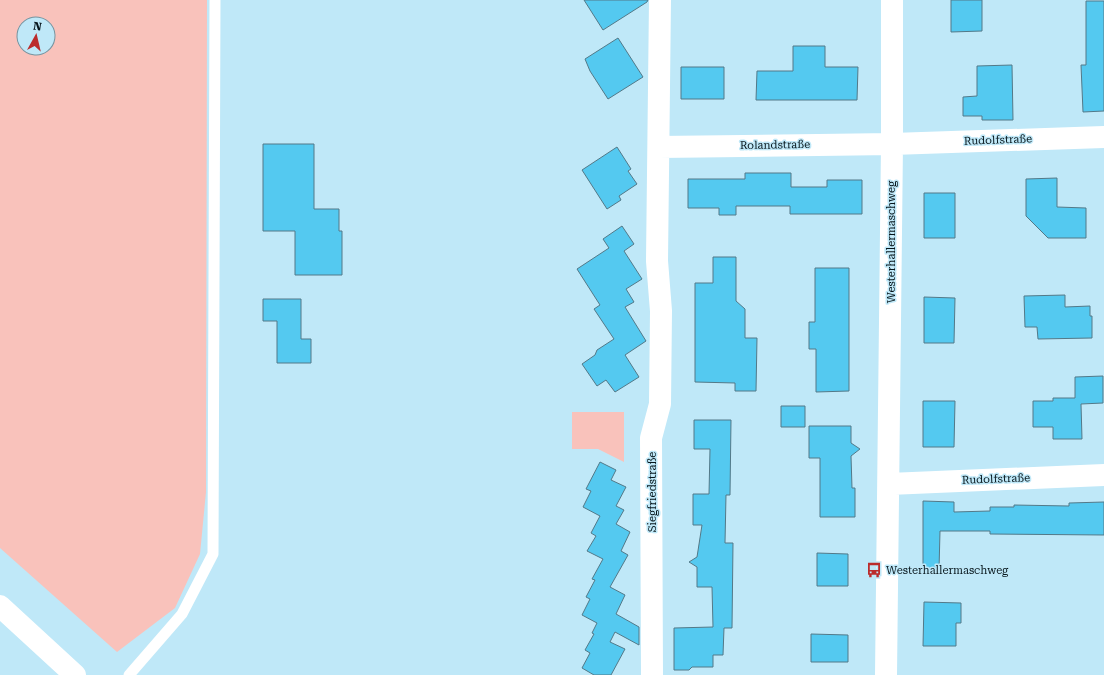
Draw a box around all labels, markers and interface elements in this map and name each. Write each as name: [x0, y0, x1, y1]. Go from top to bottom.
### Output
north arrow: [16, 16, 56, 56]
text: N: [32, 20, 43, 34]
street label: Rudolfstraße: [964, 132, 1032, 148]
street label: Rolandstraße: [740, 138, 810, 152]
street label: Westerhallermaschweg: [885, 180, 898, 303]
street label: Siegfriedstraße: [646, 452, 659, 532]
street label: Rudolfstraße: [962, 471, 1030, 487]
bus stop icon: Westerhallermaschweg: [865, 561, 883, 579]
place label: Westerhallermaschweg: [886, 564, 1009, 577]

